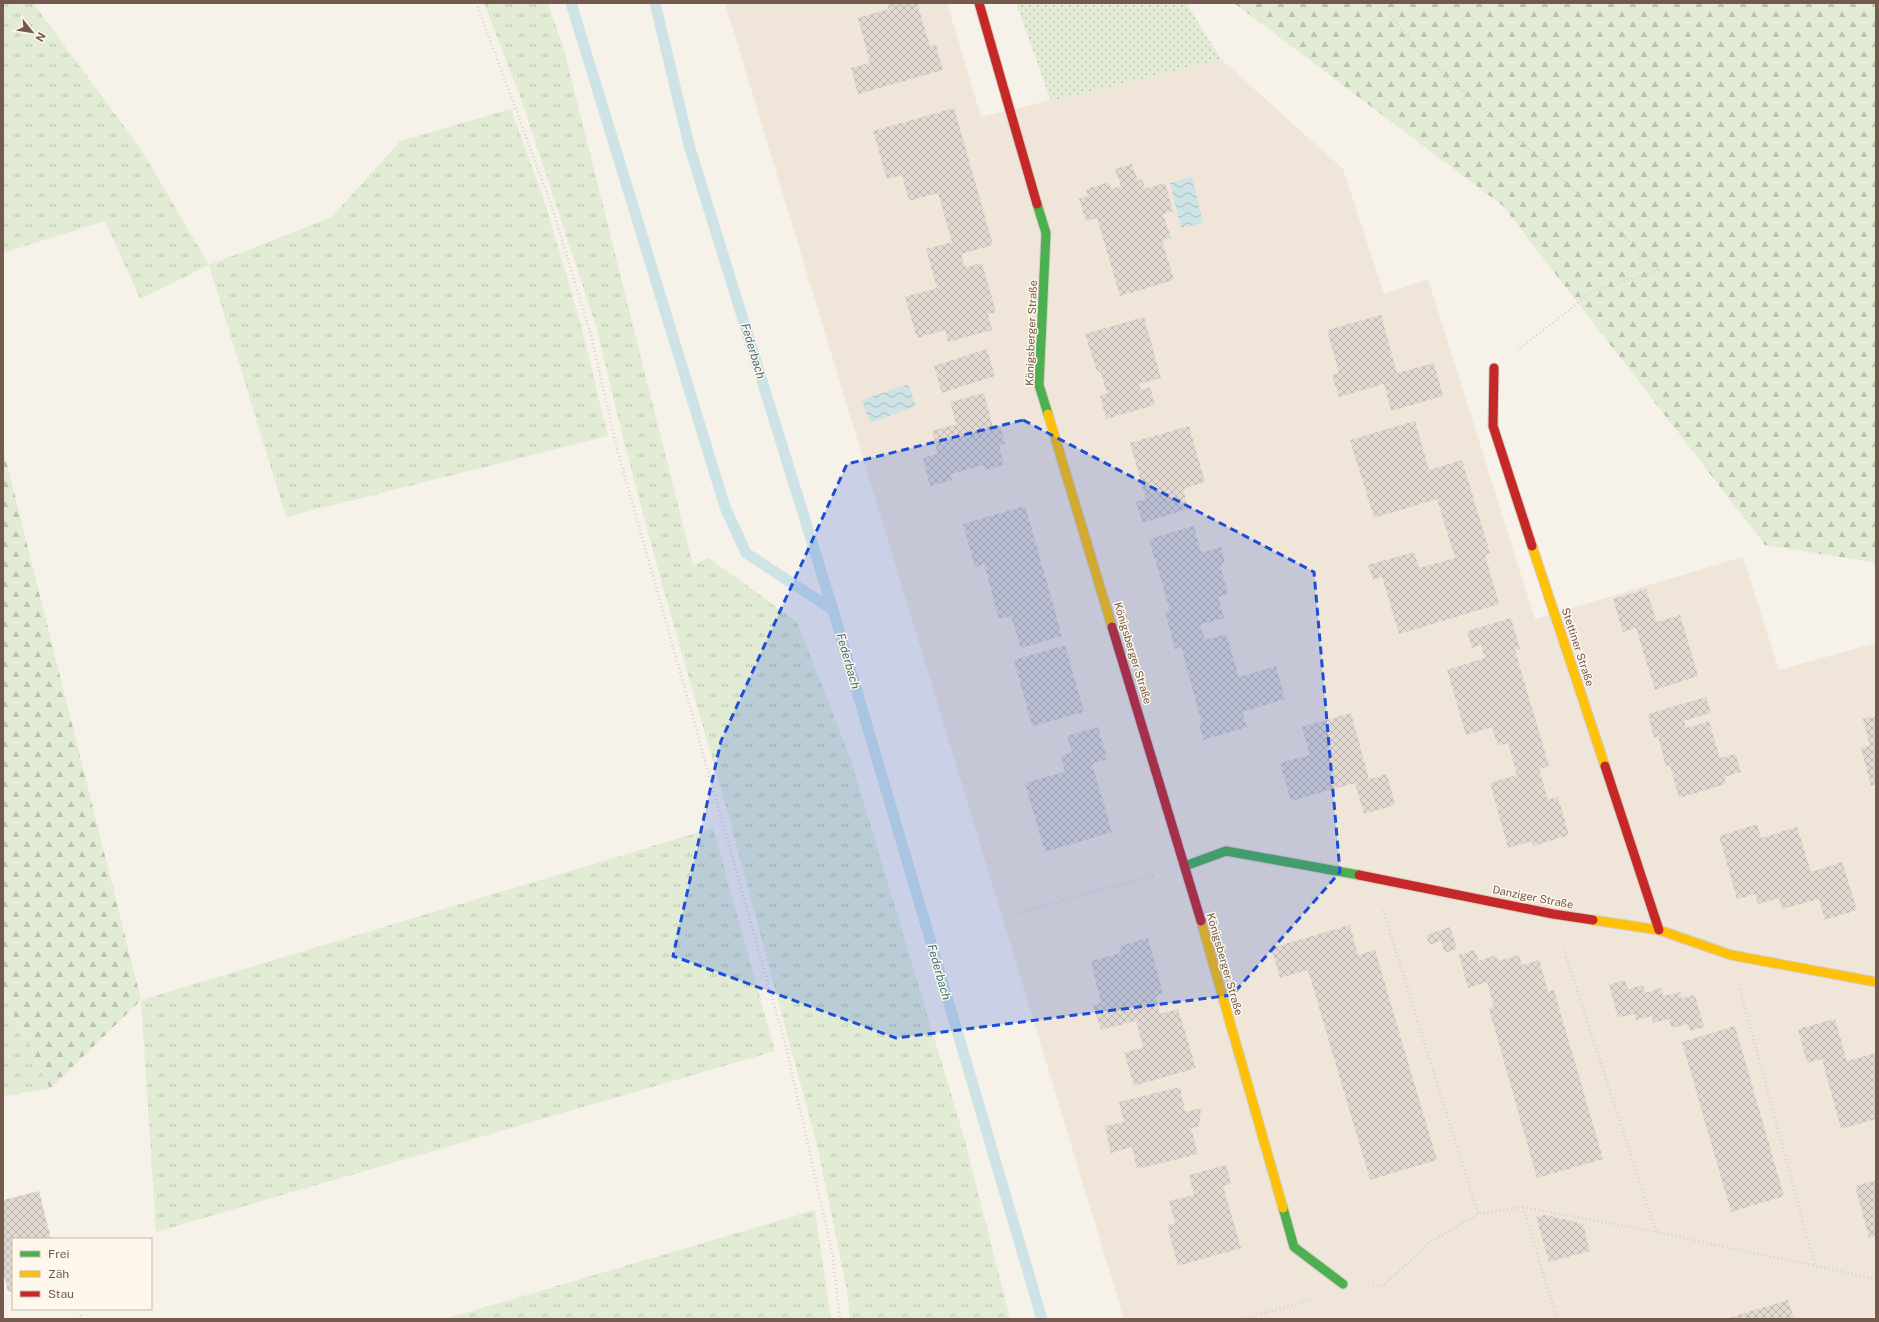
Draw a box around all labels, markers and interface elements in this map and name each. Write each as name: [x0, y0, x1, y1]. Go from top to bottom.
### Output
north arrow: [12, 12, 52, 52]
text: N: [33, 30, 48, 44]
street label: Königsberger Straße: [1023, 280, 1039, 386]
water label: Federbach: [738, 321, 768, 381]
street label: Königsberger Straße: [1112, 601, 1154, 705]
street label: Stettiner Straße: [1560, 606, 1596, 688]
water label: Federbach: [833, 631, 863, 691]
street label: Danziger Straße: [1491, 883, 1575, 911]
street label: Königsberger Straße: [1205, 911, 1245, 1017]
water label: Federbach: [924, 942, 954, 1002]
legend: [12, 1238, 152, 1310]
text: Frei: [48, 1247, 70, 1261]
text: Zäh: [48, 1267, 69, 1281]
text: Stau: [48, 1287, 74, 1301]

